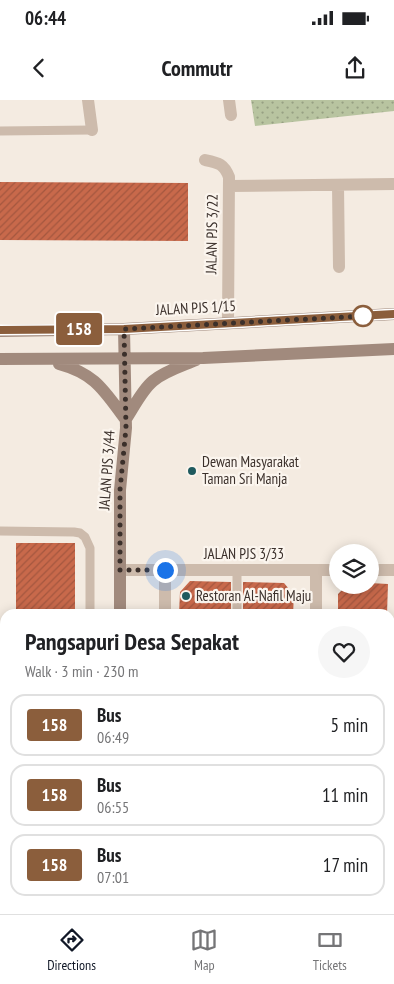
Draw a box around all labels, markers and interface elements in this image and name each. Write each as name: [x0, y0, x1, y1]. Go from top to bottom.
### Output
text: 06:44: [25, 6, 66, 30]
icon: back: [25, 54, 53, 82]
text: Commutr: [161, 54, 233, 82]
icon: share: [341, 54, 369, 82]
street label: JALAN PJS 3/22: [201, 194, 222, 275]
street label: JALAN PJS 1/15: [155, 296, 236, 319]
unlabelled marker: [352, 305, 374, 327]
line badge: 158: [50, 313, 108, 345]
text: 158: [66, 317, 92, 340]
street label: JALAN PJS 3/44: [94, 429, 119, 512]
place label: Dewan Masyarakat Taman Sri Manja: [202, 452, 299, 488]
marker: Dewan Masyarakat Taman Sri Manja: [186, 465, 198, 477]
street label: JALAN PJS 3/33: [203, 544, 284, 563]
map controls: [329, 544, 379, 594]
button: layers: [329, 544, 379, 594]
your location: [153, 558, 178, 583]
place label: Restoran Al-Nafil Maju: [196, 586, 311, 605]
marker: Restoran Al-Nafil Maju: [180, 590, 192, 602]
text: Pangsapuri Desa Sepakat: [25, 626, 239, 657]
button: heart: [318, 626, 370, 678]
text: Walk · 3 min · 230 m: [25, 661, 138, 681]
text: Bus: [97, 703, 121, 727]
text: 158: [42, 713, 67, 736]
text: 5 min: [331, 713, 368, 737]
text: 06:49: [97, 727, 129, 747]
text: Bus: [97, 773, 121, 797]
text: 158: [42, 783, 67, 806]
text: 11 min: [322, 783, 368, 807]
text: 06:55: [97, 797, 129, 817]
text: Bus: [97, 843, 121, 867]
text: 158: [42, 853, 67, 876]
text: 17 min: [323, 853, 368, 877]
text: 07:01: [97, 867, 129, 887]
tab: Directions: [47, 926, 96, 974]
tab: Map: [190, 926, 218, 974]
tab: Tickets: [313, 926, 347, 974]

